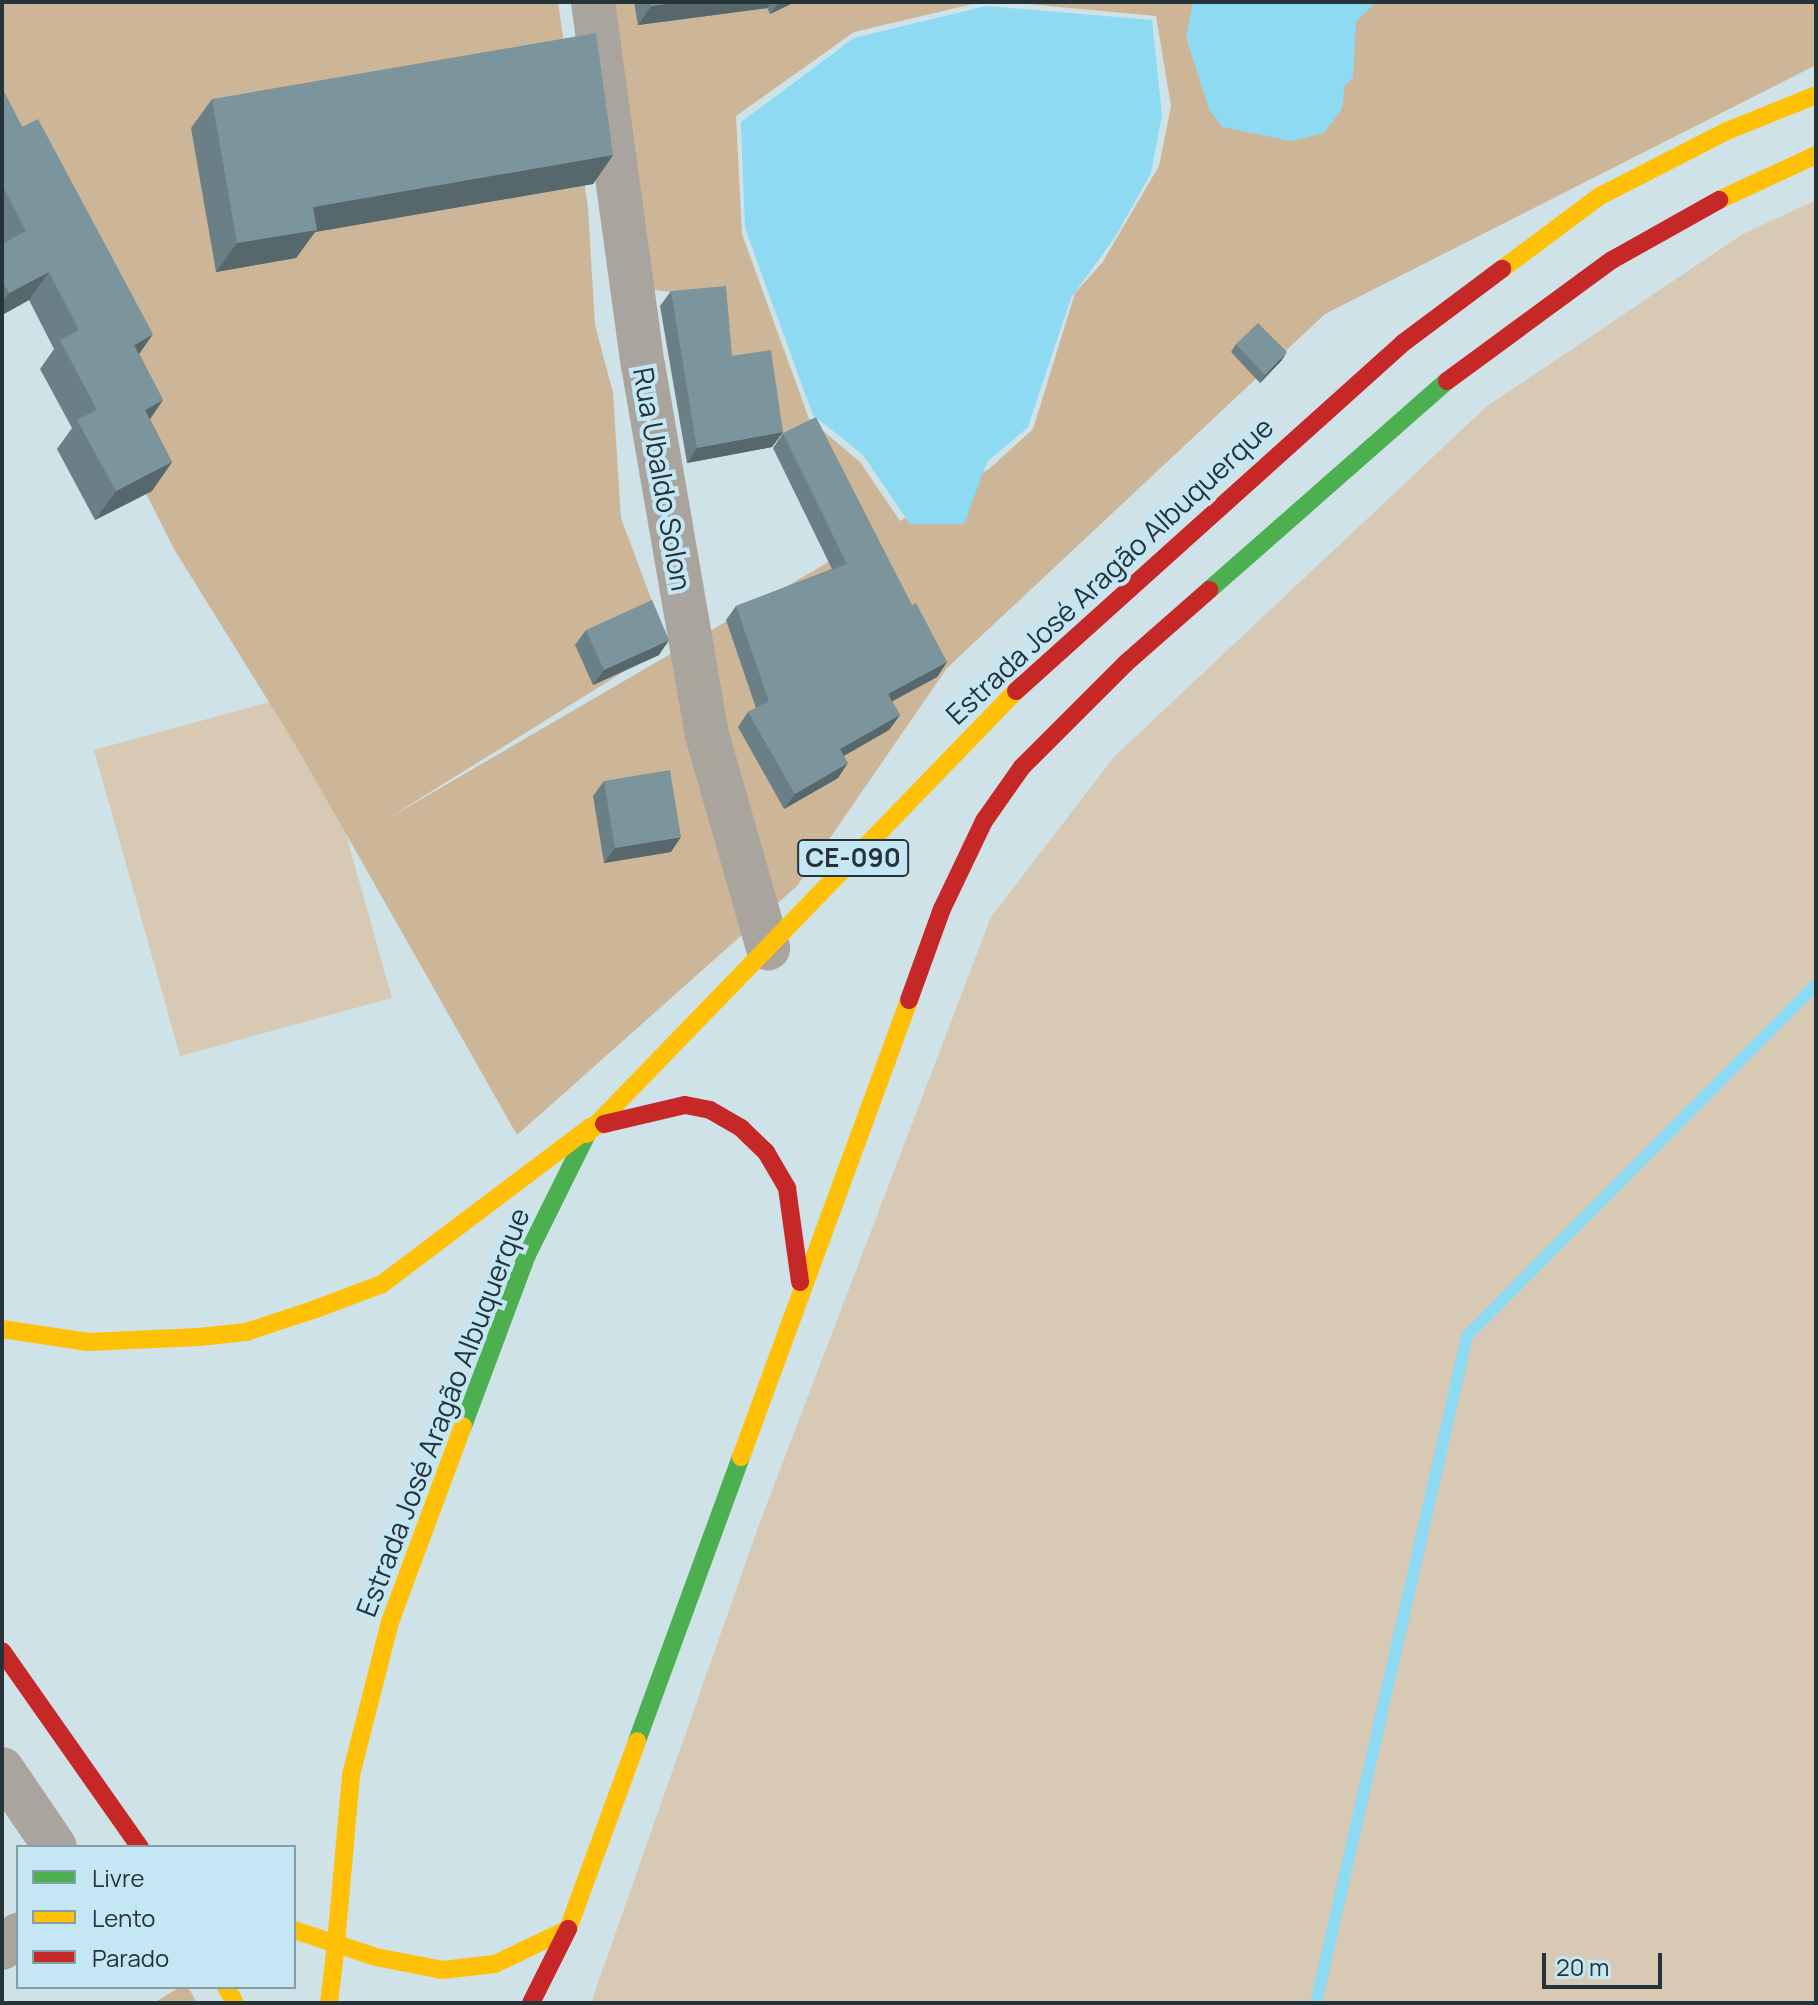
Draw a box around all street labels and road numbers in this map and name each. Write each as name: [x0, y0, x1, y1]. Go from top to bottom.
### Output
street label: Rua Ubaldo Solon: [627, 365, 699, 593]
street label: Estrada José Aragão Albuquerque: [939, 410, 1279, 730]
road number: CE-090: [797, 836, 909, 880]
street label: Estrada José Aragão Albuquerque: [348, 1203, 536, 1621]

